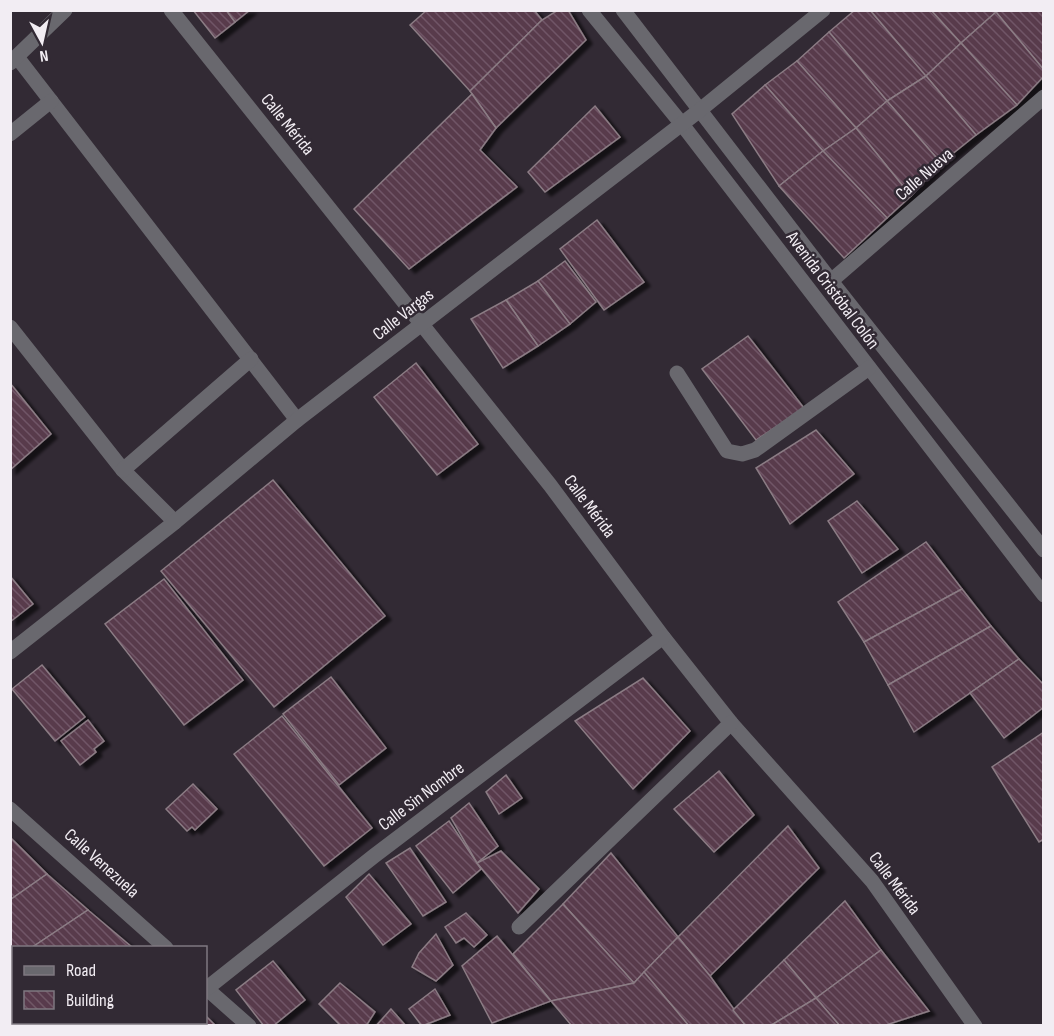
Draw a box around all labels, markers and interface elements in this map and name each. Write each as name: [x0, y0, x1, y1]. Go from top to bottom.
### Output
north arrow: [12, 12, 72, 72]
text: N: [38, 45, 49, 65]
street label: Calle Mérida: [256, 89, 319, 159]
street label: Calle Nueva: [891, 144, 958, 205]
street label: Avenida Cristóbal Colón: [781, 227, 884, 353]
street label: Calle Vargas: [369, 284, 438, 345]
street label: Calle Mérida: [559, 471, 620, 542]
street label: Calle Sin Nombre: [374, 757, 468, 835]
street label: Calle Venezuela: [60, 824, 143, 902]
street label: Calle Mérida: [864, 848, 925, 919]
legend: [12, 946, 207, 1024]
text: Road: [66, 960, 96, 981]
text: Building: [66, 990, 114, 1011]

